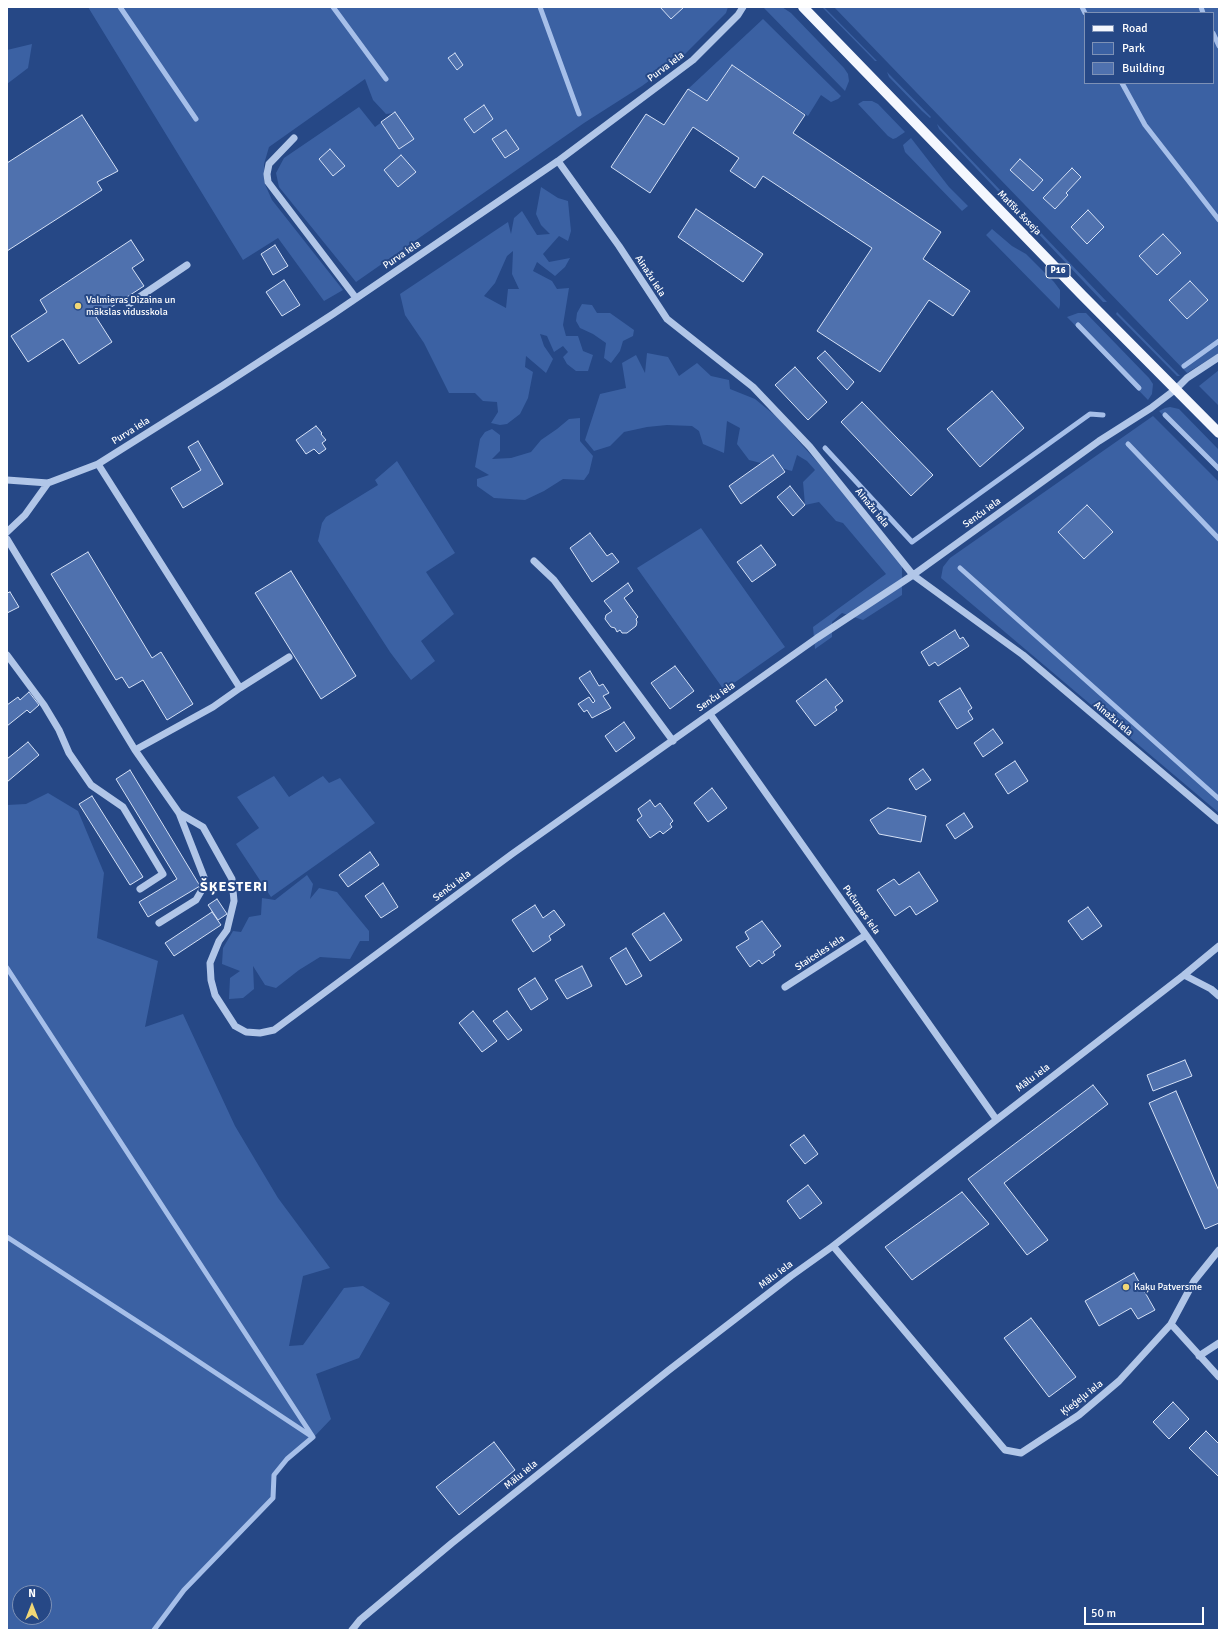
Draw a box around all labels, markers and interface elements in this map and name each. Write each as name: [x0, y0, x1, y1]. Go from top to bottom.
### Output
legend: [1084, 12, 1214, 84]
text: Road: [1122, 21, 1148, 36]
text: Park: [1122, 41, 1145, 56]
street label: Purva iela: [645, 49, 687, 85]
text: Building: [1122, 61, 1165, 76]
street label: Matīšu šoseja: [994, 188, 1044, 238]
street label: Purva iela: [381, 238, 423, 272]
street label: Ainažu iela: [632, 253, 668, 299]
road number: P16: [1046, 264, 1070, 278]
place label: Valmieras Dizaina un mākslas vidusskola: [86, 294, 175, 318]
marker: Valmieras Dizaina un mākslas vidusskola: [73, 301, 83, 311]
street label: Purva iela: [110, 415, 152, 447]
street label: Ainažu iela: [852, 486, 892, 530]
street label: Senču iela: [961, 495, 1003, 531]
street label: Senču iela: [694, 679, 738, 715]
street label: Ainažu iela: [1091, 699, 1135, 739]
street label: Senču iela: [431, 868, 473, 904]
district label: ŠĶESTERI: [200, 879, 268, 895]
street label: Pučurgas iela: [840, 883, 882, 937]
street label: Staiceles iela: [793, 933, 847, 973]
street label: Mālu iela: [1014, 1061, 1052, 1095]
street label: Mālu iela: [757, 1258, 795, 1292]
place label: Kaķu Patversme: [1134, 1281, 1202, 1293]
marker: Kaķu Patversme: [1121, 1282, 1131, 1292]
street label: Ķieģeļu iela: [1059, 1378, 1105, 1418]
street label: Mālu iela: [502, 1458, 540, 1492]
north arrow: [12, 1585, 52, 1625]
text: N: [28, 1587, 36, 1600]
scale bar: [1086, 1599, 1206, 1625]
text: 50 m: [1091, 1606, 1116, 1621]

